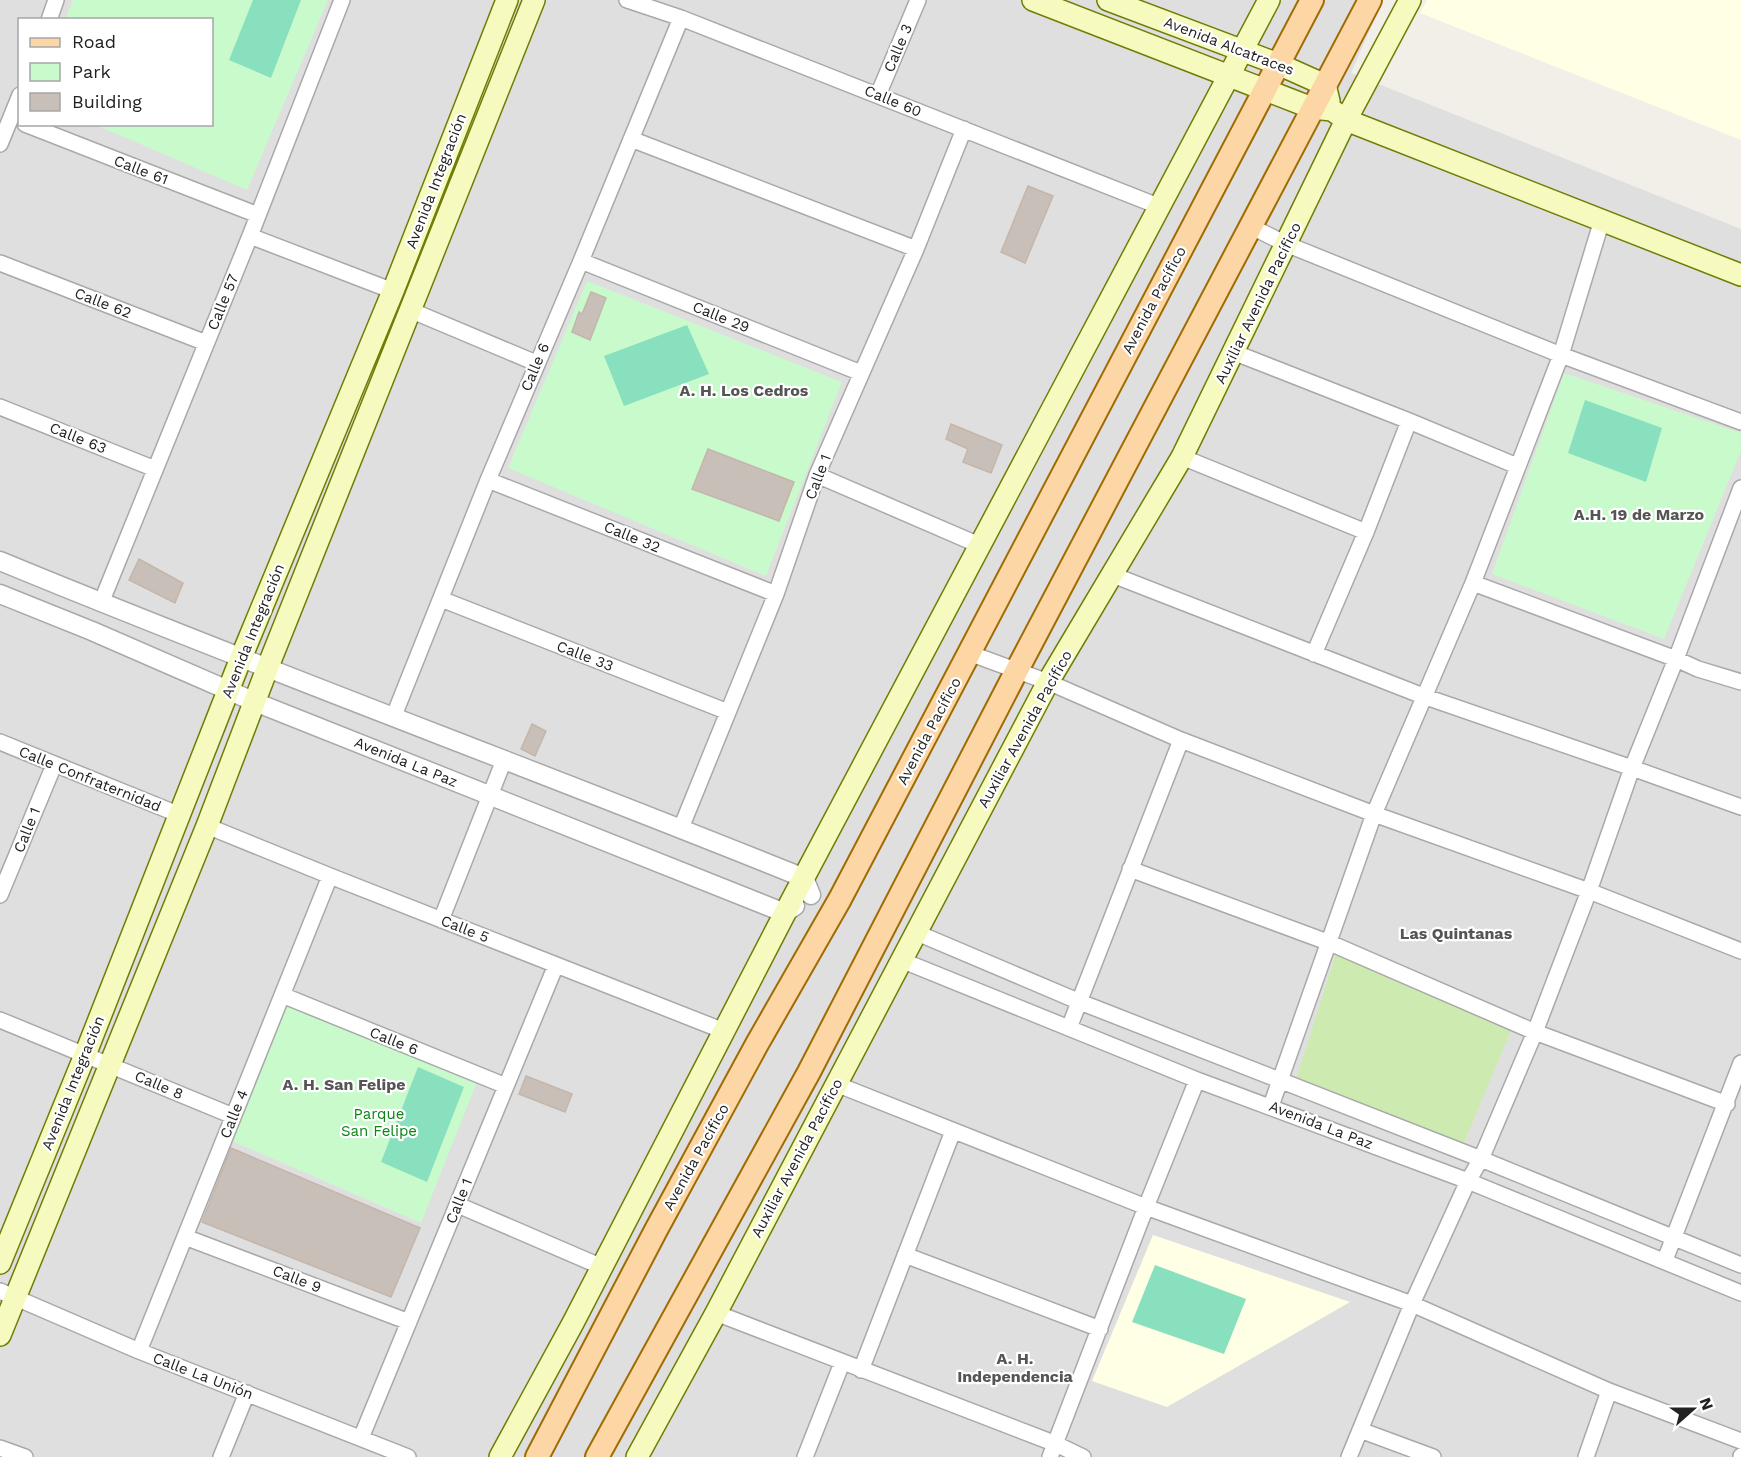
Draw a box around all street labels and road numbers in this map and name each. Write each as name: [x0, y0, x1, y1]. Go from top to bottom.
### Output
street label: Avenida Alcatraces: [1161, 13, 1297, 79]
street label: Calle 3: [880, 21, 916, 75]
street label: Calle 60: [862, 81, 924, 121]
street label: Avenida Integración: [402, 111, 470, 251]
street label: Calle 61: [111, 151, 171, 189]
street label: Auxiliar Avenida Pacífico: [1211, 219, 1305, 387]
street label: Avenida Pacífico: [1118, 243, 1190, 357]
street label: Calle 57: [204, 271, 242, 333]
street label: Calle 62: [72, 284, 134, 322]
street label: Calle 29: [690, 297, 752, 337]
street label: Calle 6: [517, 340, 553, 394]
street label: Calle 63: [47, 418, 109, 458]
street label: Calle 1: [801, 452, 835, 502]
street label: Calle 32: [601, 518, 663, 556]
street label: Avenida Integración: [218, 561, 288, 701]
street label: Calle 33: [554, 637, 616, 675]
street label: Auxiliar Avenida Pacífico: [974, 647, 1076, 811]
street label: Avenida Pacífico: [893, 674, 965, 788]
street label: Avenida La Paz: [352, 733, 460, 791]
street label: Calle Confraternidad: [16, 742, 164, 816]
street label: Calle 1: [10, 805, 44, 855]
street label: Calle 5: [438, 912, 492, 946]
street label: Avenida Integración: [38, 1013, 108, 1153]
street label: Calle 6: [367, 1023, 421, 1059]
street label: Calle 8: [132, 1067, 186, 1103]
street label: Auxiliar Avenida Pacífico: [747, 1075, 847, 1241]
street label: Calle 4: [216, 1087, 252, 1141]
street label: Avenida La Paz: [1267, 1097, 1375, 1153]
street label: Avenida Pacífico: [659, 1101, 733, 1213]
street label: Calle 1: [442, 1176, 476, 1226]
street label: Calle 9: [270, 1261, 324, 1297]
street label: Calle La Unión: [150, 1349, 256, 1403]

